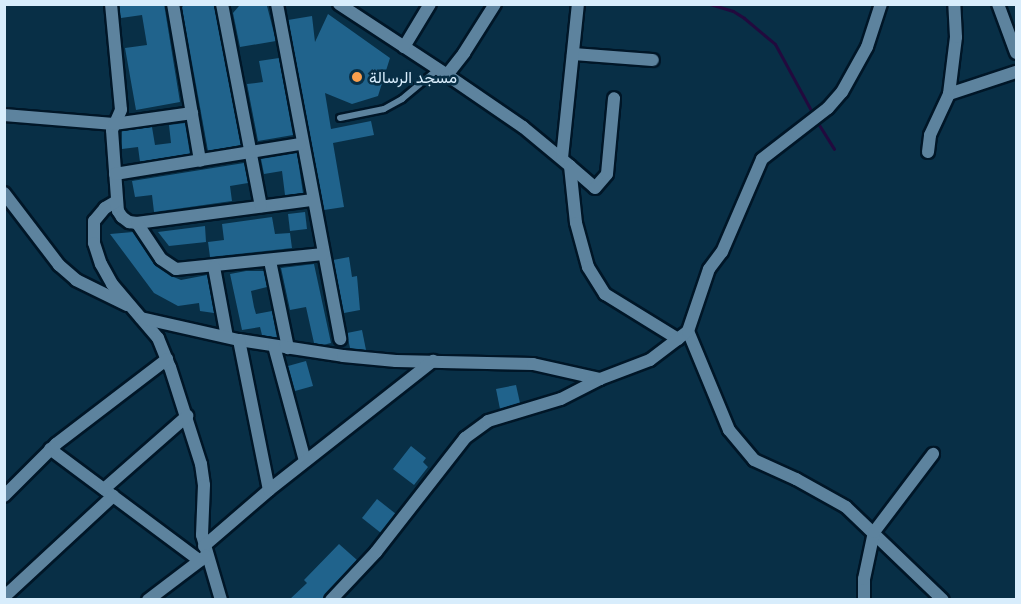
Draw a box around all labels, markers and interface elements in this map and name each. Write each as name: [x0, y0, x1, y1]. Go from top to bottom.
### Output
place label: مسجد الرسالة: [369, 67, 457, 87]
marker: مسجد الرسالة: [350, 70, 364, 84]

